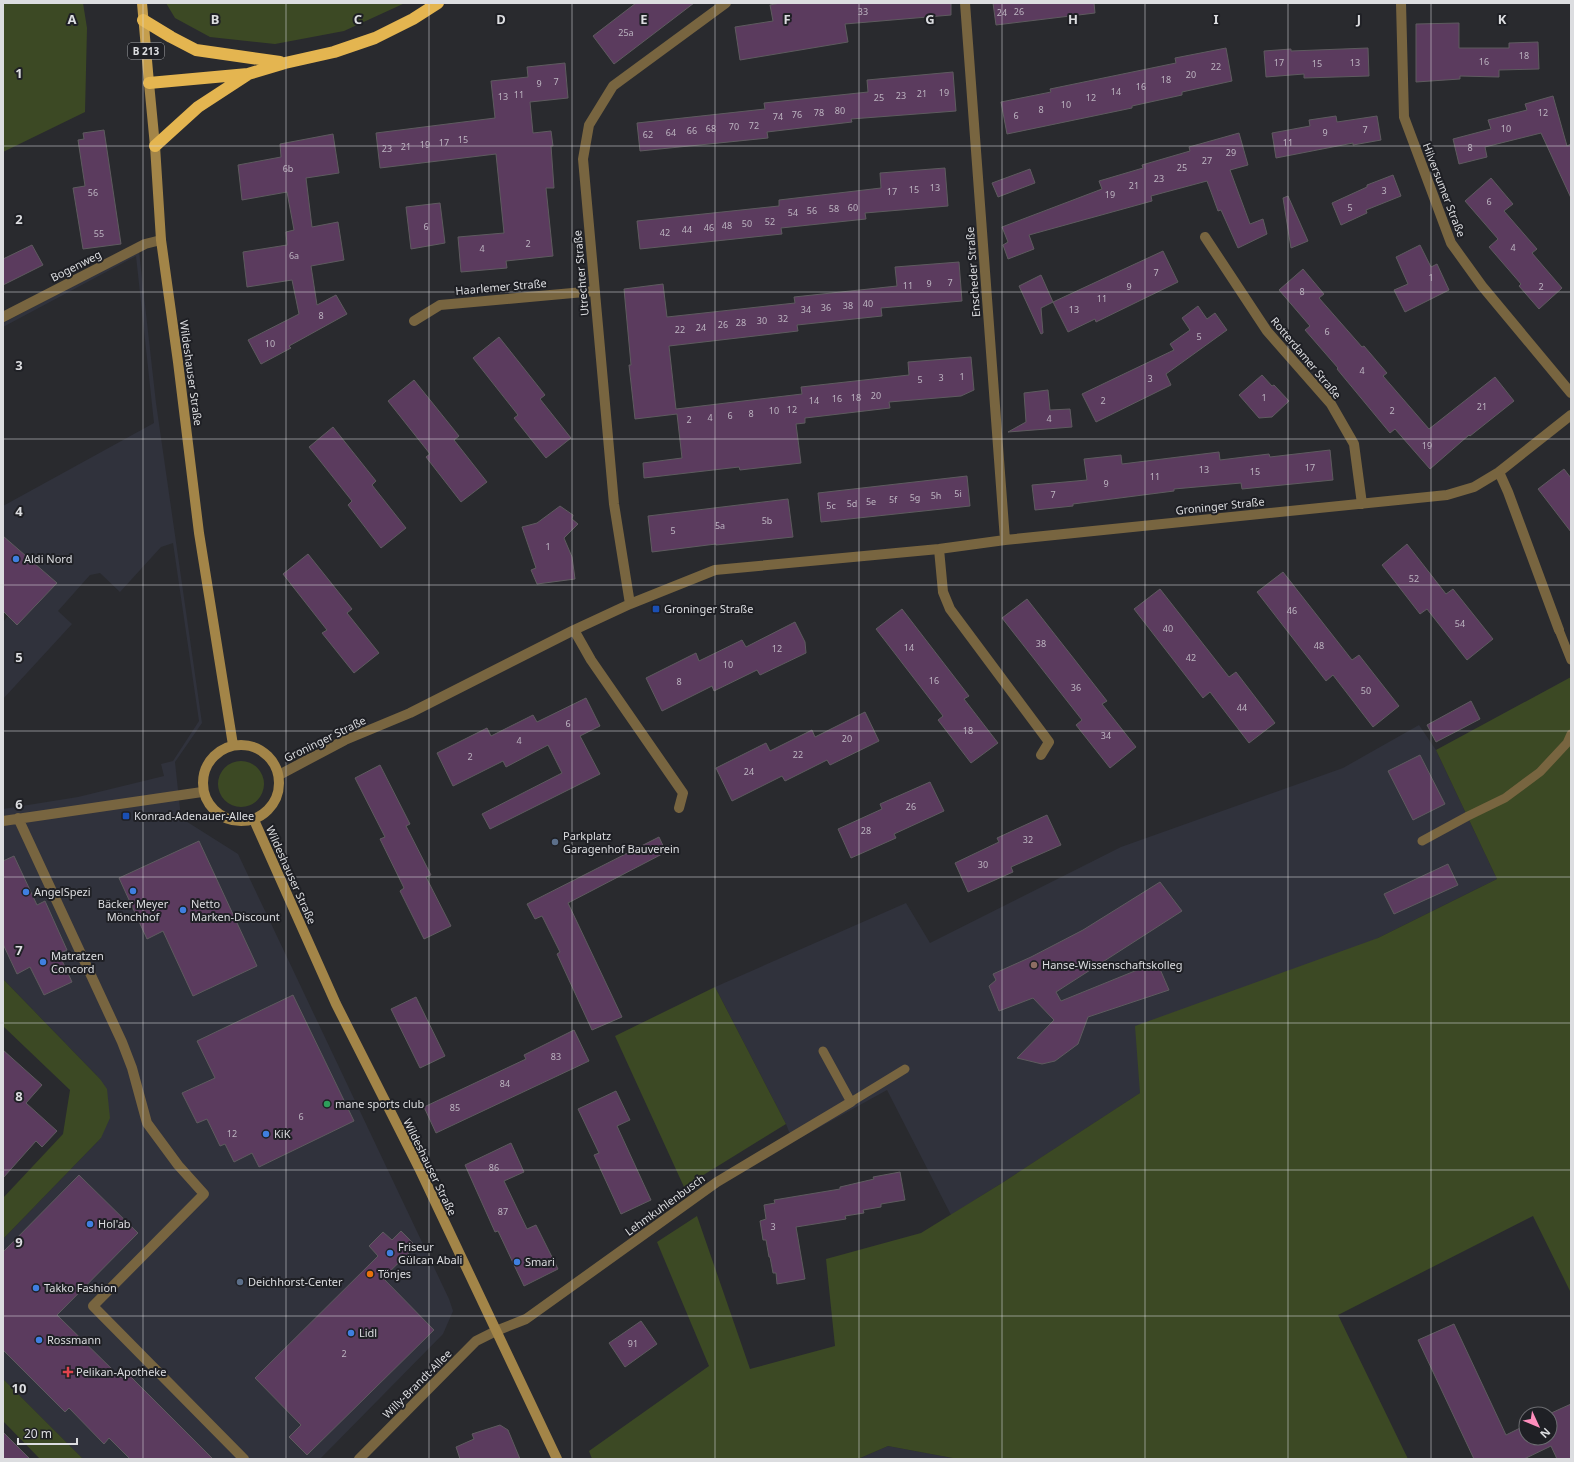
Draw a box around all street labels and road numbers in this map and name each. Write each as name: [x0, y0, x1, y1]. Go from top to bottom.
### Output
road number: B 213: [128, 43, 164, 59]
street label: Hilversumer Straße: [1420, 141, 1469, 239]
street label: Enscheder Straße: [962, 226, 983, 318]
street label: Utrechter Straße: [569, 230, 592, 316]
street label: Bogenweg: [48, 246, 104, 285]
street label: Haarlemer Straße: [455, 275, 547, 298]
street label: Rotterdamer Straße: [1268, 314, 1345, 402]
street label: Wildeshauser Straße: [177, 319, 206, 427]
street label: Groninger Straße: [1175, 493, 1265, 518]
street label: Groninger Straße: [281, 712, 368, 765]
street label: Wildeshauser Straße: [263, 823, 320, 926]
street label: Wildeshauser Straße: [400, 1116, 461, 1218]
street label: Lehmkuhlenbusch: [622, 1171, 708, 1239]
street label: Willy-Brandt-Allee: [379, 1346, 454, 1421]

